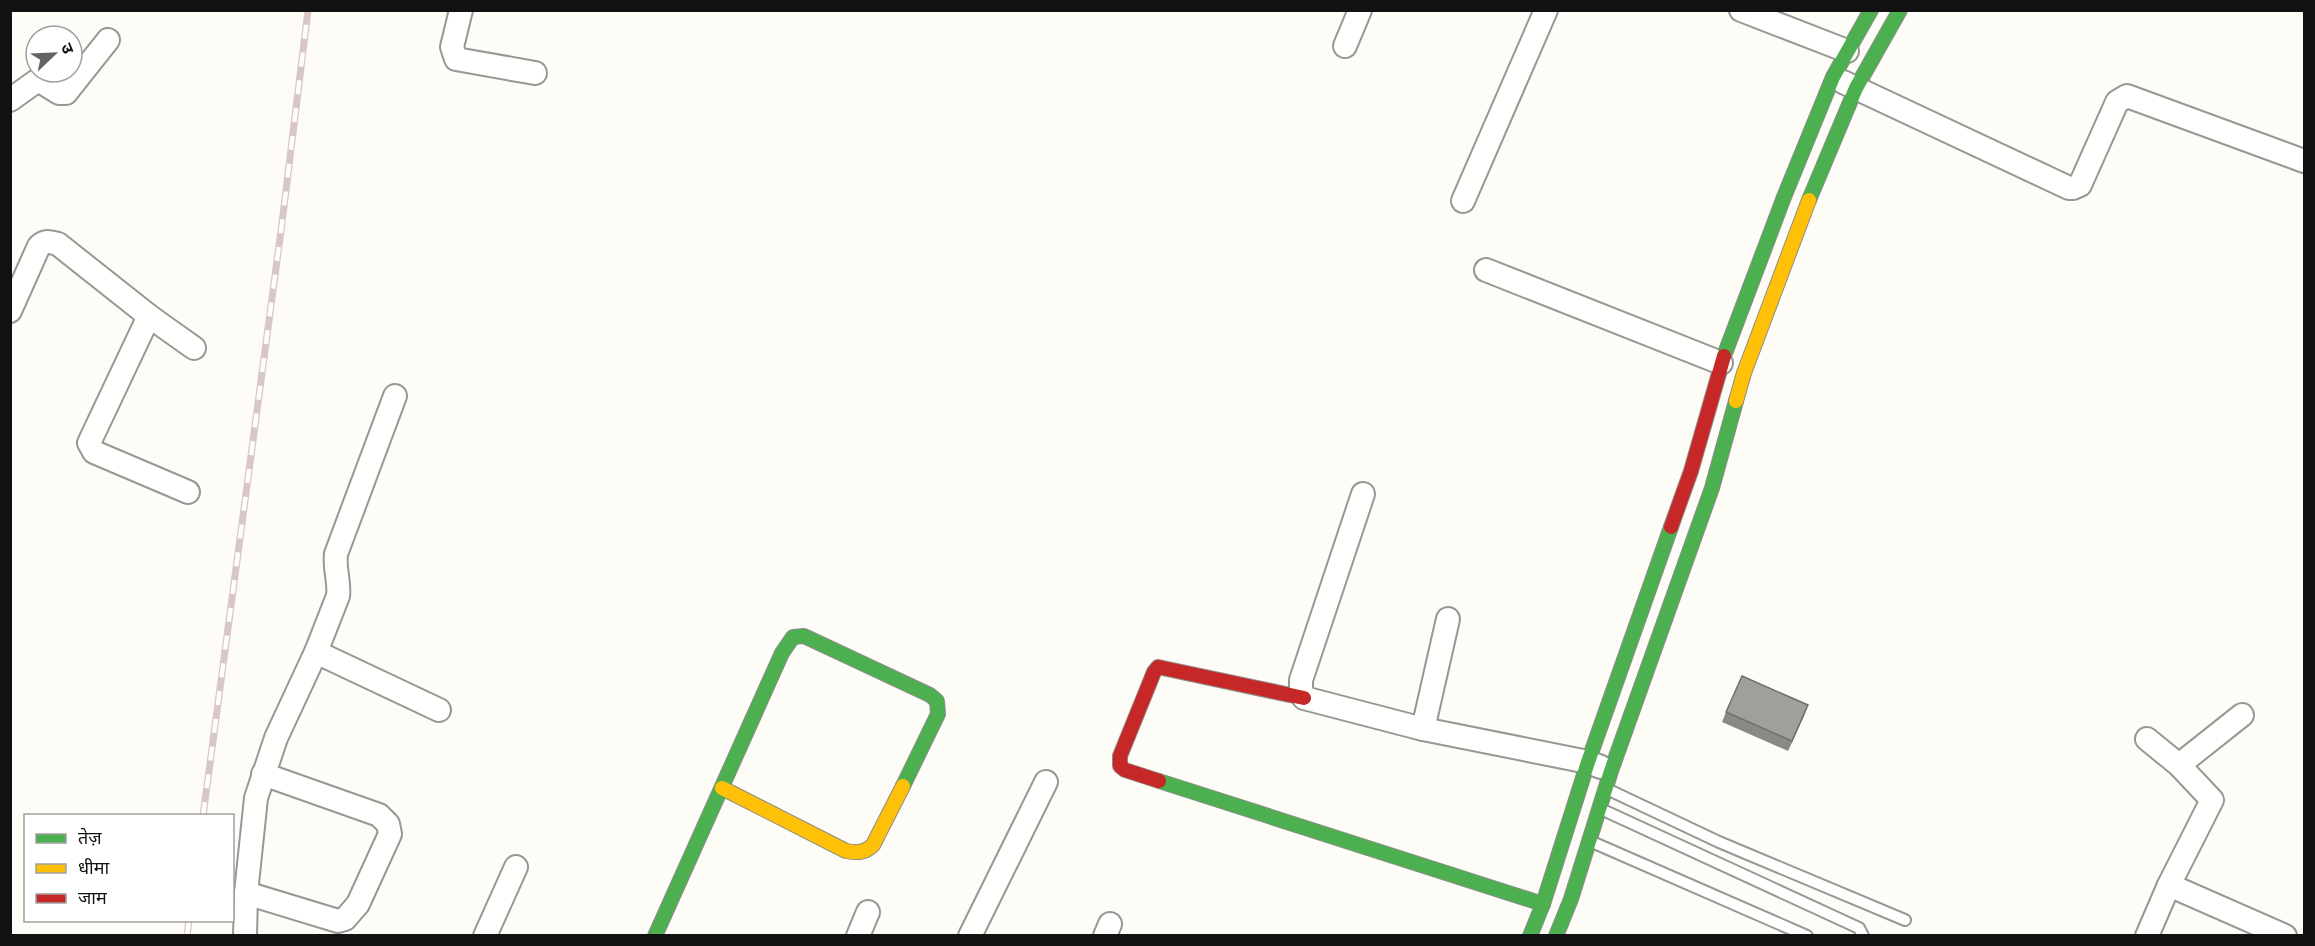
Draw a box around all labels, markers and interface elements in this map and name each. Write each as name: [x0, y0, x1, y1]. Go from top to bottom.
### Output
north arrow: [24, 24, 84, 84]
text: उ: [57, 40, 80, 57]
legend: [24, 814, 234, 922]
text: तेज़: [78, 825, 102, 849]
text: धीमा: [78, 855, 109, 879]
text: जाम: [78, 885, 108, 909]

